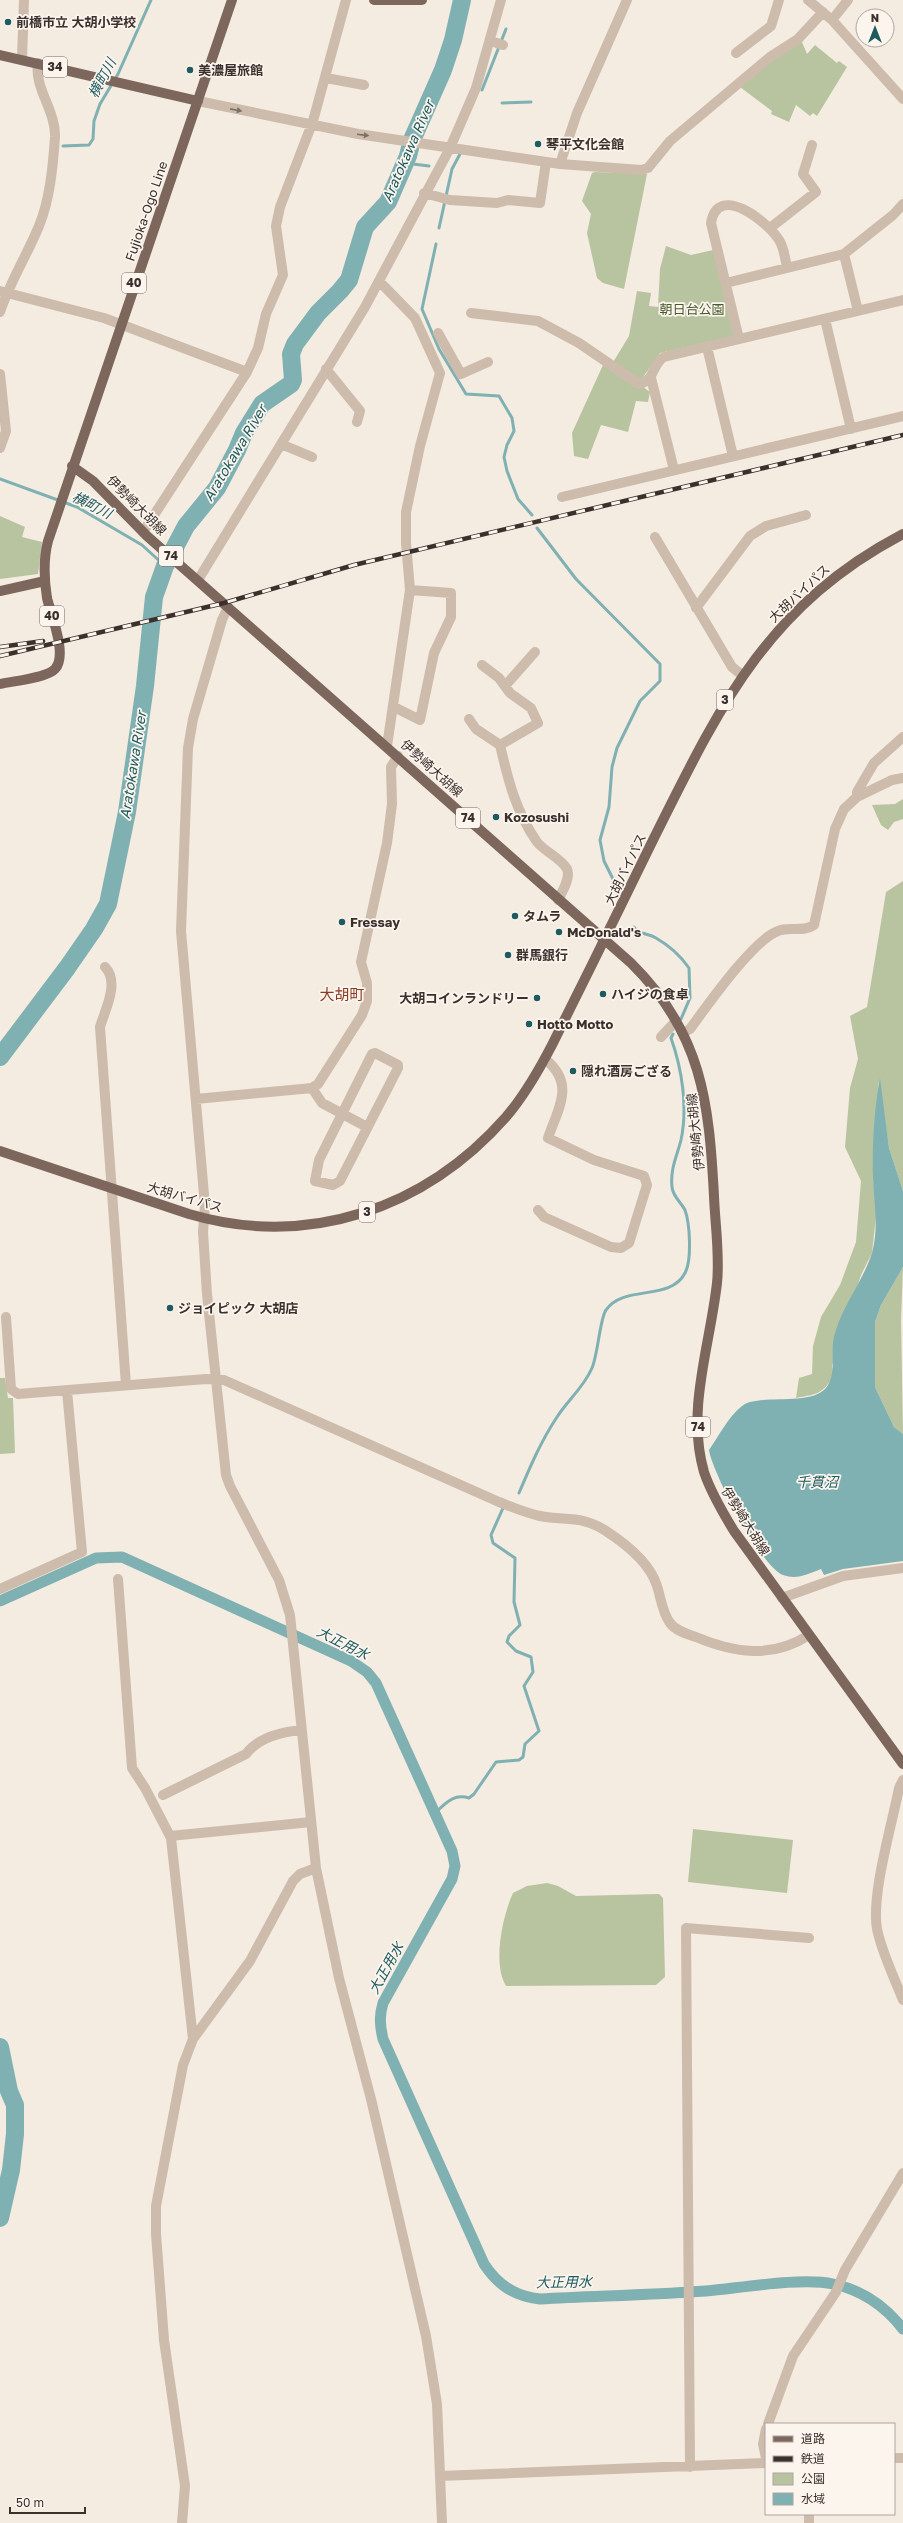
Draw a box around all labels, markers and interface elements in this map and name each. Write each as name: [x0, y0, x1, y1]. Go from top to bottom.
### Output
north arrow: [855, 8, 895, 48]
text: N: [871, 11, 879, 24]
place label: 前橋市立 大胡小学校: [16, 14, 136, 30]
marker: 前橋市立 大胡小学校: [3, 17, 13, 27]
water label: 横町川: [84, 53, 120, 100]
road number: 34: [43, 57, 67, 77]
place label: 美濃屋旅館: [198, 62, 263, 78]
marker: 美濃屋旅館: [185, 65, 195, 75]
water label: Aratokawa River: [378, 95, 438, 204]
one-way arrow: [229, 107, 242, 113]
one-way arrow: [357, 132, 369, 138]
place label: 琴平文化会館: [546, 136, 624, 152]
marker: 琴平文化会館: [533, 139, 543, 149]
street label: Fujioka-Ogo Line: [121, 159, 171, 263]
road number: 40: [122, 273, 146, 293]
park label: 朝日台公園: [659, 301, 725, 317]
water label: Aratokawa River: [199, 400, 271, 504]
street label: 伊勢崎大胡線: [104, 472, 170, 538]
water label: 横町川: [70, 487, 117, 523]
road number: 74: [159, 546, 183, 566]
street label: 大胡バイパス: [765, 561, 833, 625]
road number: 40: [40, 606, 64, 626]
road number: 3: [717, 690, 733, 710]
water label: Aratokawa River: [116, 707, 150, 820]
street label: 伊勢崎大胡線: [398, 736, 466, 800]
road number: 74: [456, 808, 480, 828]
place label: Kozosushi: [504, 809, 569, 825]
marker: Kozosushi: [491, 812, 501, 822]
street label: 大胡バイパス: [601, 831, 649, 907]
place label: タムラ: [523, 908, 561, 924]
marker: タムラ: [510, 911, 520, 921]
place label: Fressay: [350, 914, 400, 930]
marker: Fressay: [337, 917, 347, 927]
place label: McDonald's: [567, 924, 641, 940]
marker: McDonald's: [554, 927, 564, 937]
place label: 群馬銀行: [516, 947, 568, 963]
marker: 群馬銀行: [503, 950, 513, 960]
district label: 大胡町: [319, 985, 365, 1003]
place label: ハイジの食卓: [611, 986, 689, 1002]
marker: ハイジの食卓: [598, 989, 608, 999]
place label: 大胡コインランドリー: [399, 990, 529, 1006]
marker: 大胡コインランドリー: [532, 993, 542, 1003]
place label: Hotto Motto: [537, 1016, 614, 1032]
marker: Hotto Motto: [524, 1019, 534, 1029]
place label: 隠れ酒房ござる: [581, 1063, 672, 1079]
marker: 隠れ酒房ござる: [568, 1066, 578, 1076]
street label: 伊勢崎大胡線: [683, 1092, 707, 1172]
street label: 大胡バイパス: [145, 1179, 225, 1215]
road number: 3: [359, 1202, 375, 1222]
place label: ジョイピック 大胡店: [178, 1300, 298, 1316]
marker: ジョイピック 大胡店: [165, 1303, 175, 1313]
road number: 74: [686, 1417, 710, 1437]
water label: 千貫沼: [796, 1473, 840, 1490]
street label: 伊勢崎大胡線: [719, 1484, 773, 1558]
water label: 大正用水: [314, 1622, 374, 1664]
water label: 大正用水: [365, 1937, 408, 1996]
water label: 大正用水: [536, 2272, 594, 2290]
legend: [765, 2423, 895, 2515]
text: 道路: [801, 2431, 825, 2446]
text: 鉄道: [801, 2451, 825, 2466]
text: 公園: [801, 2471, 825, 2486]
scale bar: [10, 2489, 85, 2515]
text: 水域: [801, 2491, 825, 2506]
text: 50 m: [16, 2495, 44, 2510]

